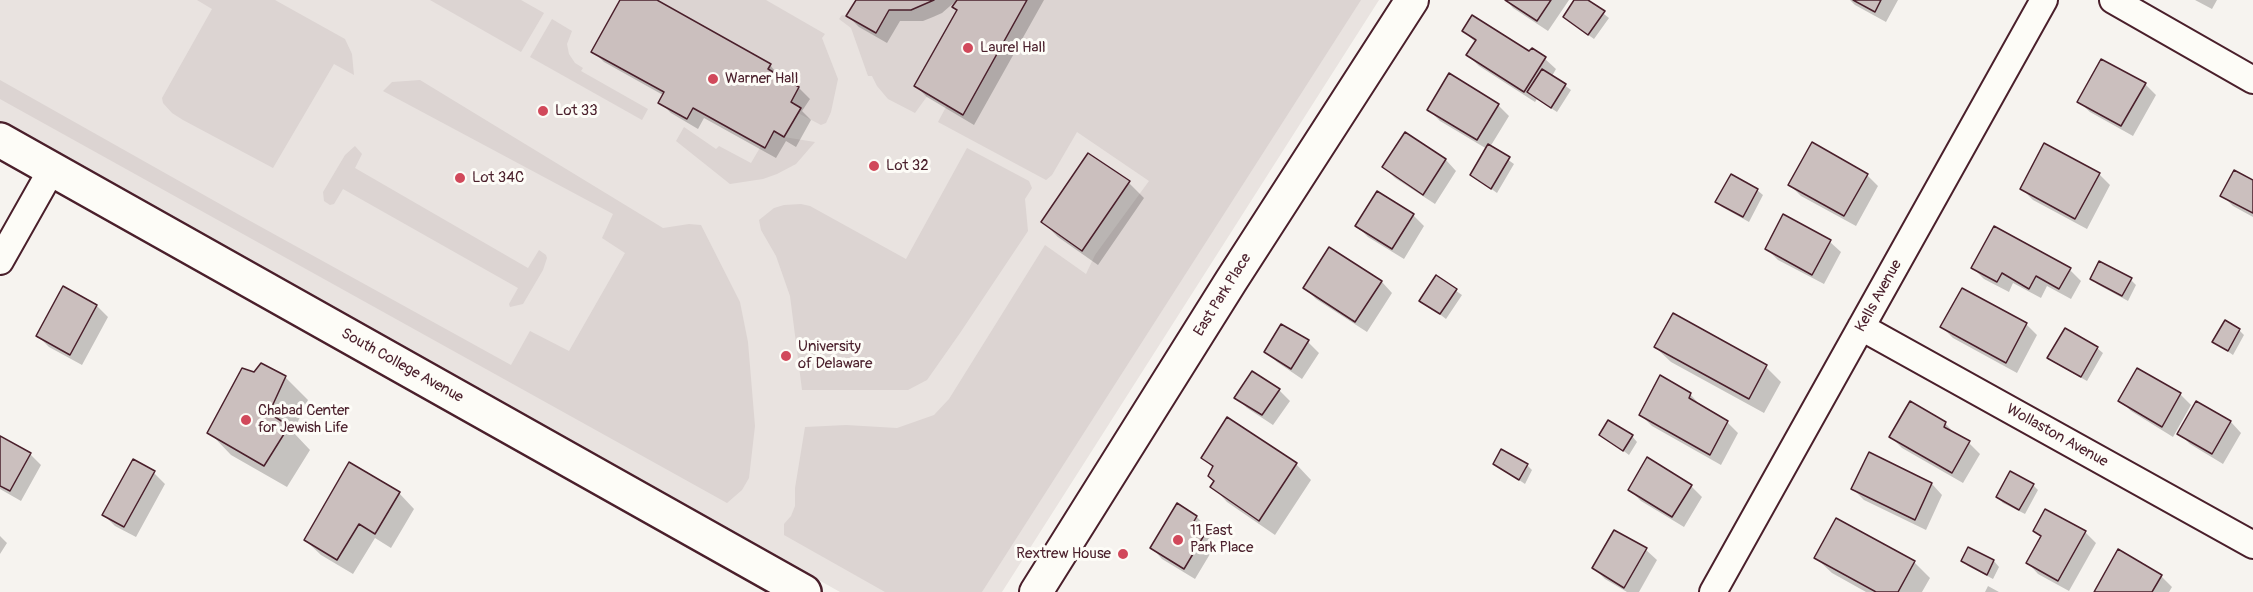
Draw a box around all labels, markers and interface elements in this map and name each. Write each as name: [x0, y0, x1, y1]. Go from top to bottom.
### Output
place label: Laurel Hall: [980, 39, 1046, 57]
marker: Laurel Hall: [961, 41, 975, 55]
place label: Warner Hall: [725, 70, 798, 88]
marker: Warner Hall: [706, 72, 720, 86]
place label: Lot 33: [555, 102, 598, 120]
marker: Lot 33: [536, 104, 550, 118]
place label: Lot 32: [886, 157, 929, 175]
marker: Lot 32: [867, 159, 881, 173]
place label: Lot 34C: [472, 169, 524, 187]
marker: Lot 34C: [453, 171, 467, 185]
street label: East Park Place: [1190, 250, 1256, 340]
street label: Kells Avenue: [1852, 257, 1906, 335]
street label: South College Avenue: [338, 325, 466, 407]
place label: University of Delaware: [798, 338, 872, 373]
marker: University of Delaware: [779, 349, 793, 363]
street label: Wollaston Avenue: [2003, 401, 2111, 471]
place label: Chabad Center for Jewish Life: [258, 402, 350, 437]
marker: Chabad Center for Jewish Life: [239, 413, 253, 427]
place label: 11 East Park Place: [1190, 522, 1253, 557]
marker: 11 East Park Place: [1171, 533, 1185, 547]
place label: Rextrew House: [1016, 545, 1111, 563]
marker: Rextrew House: [1116, 547, 1130, 561]

